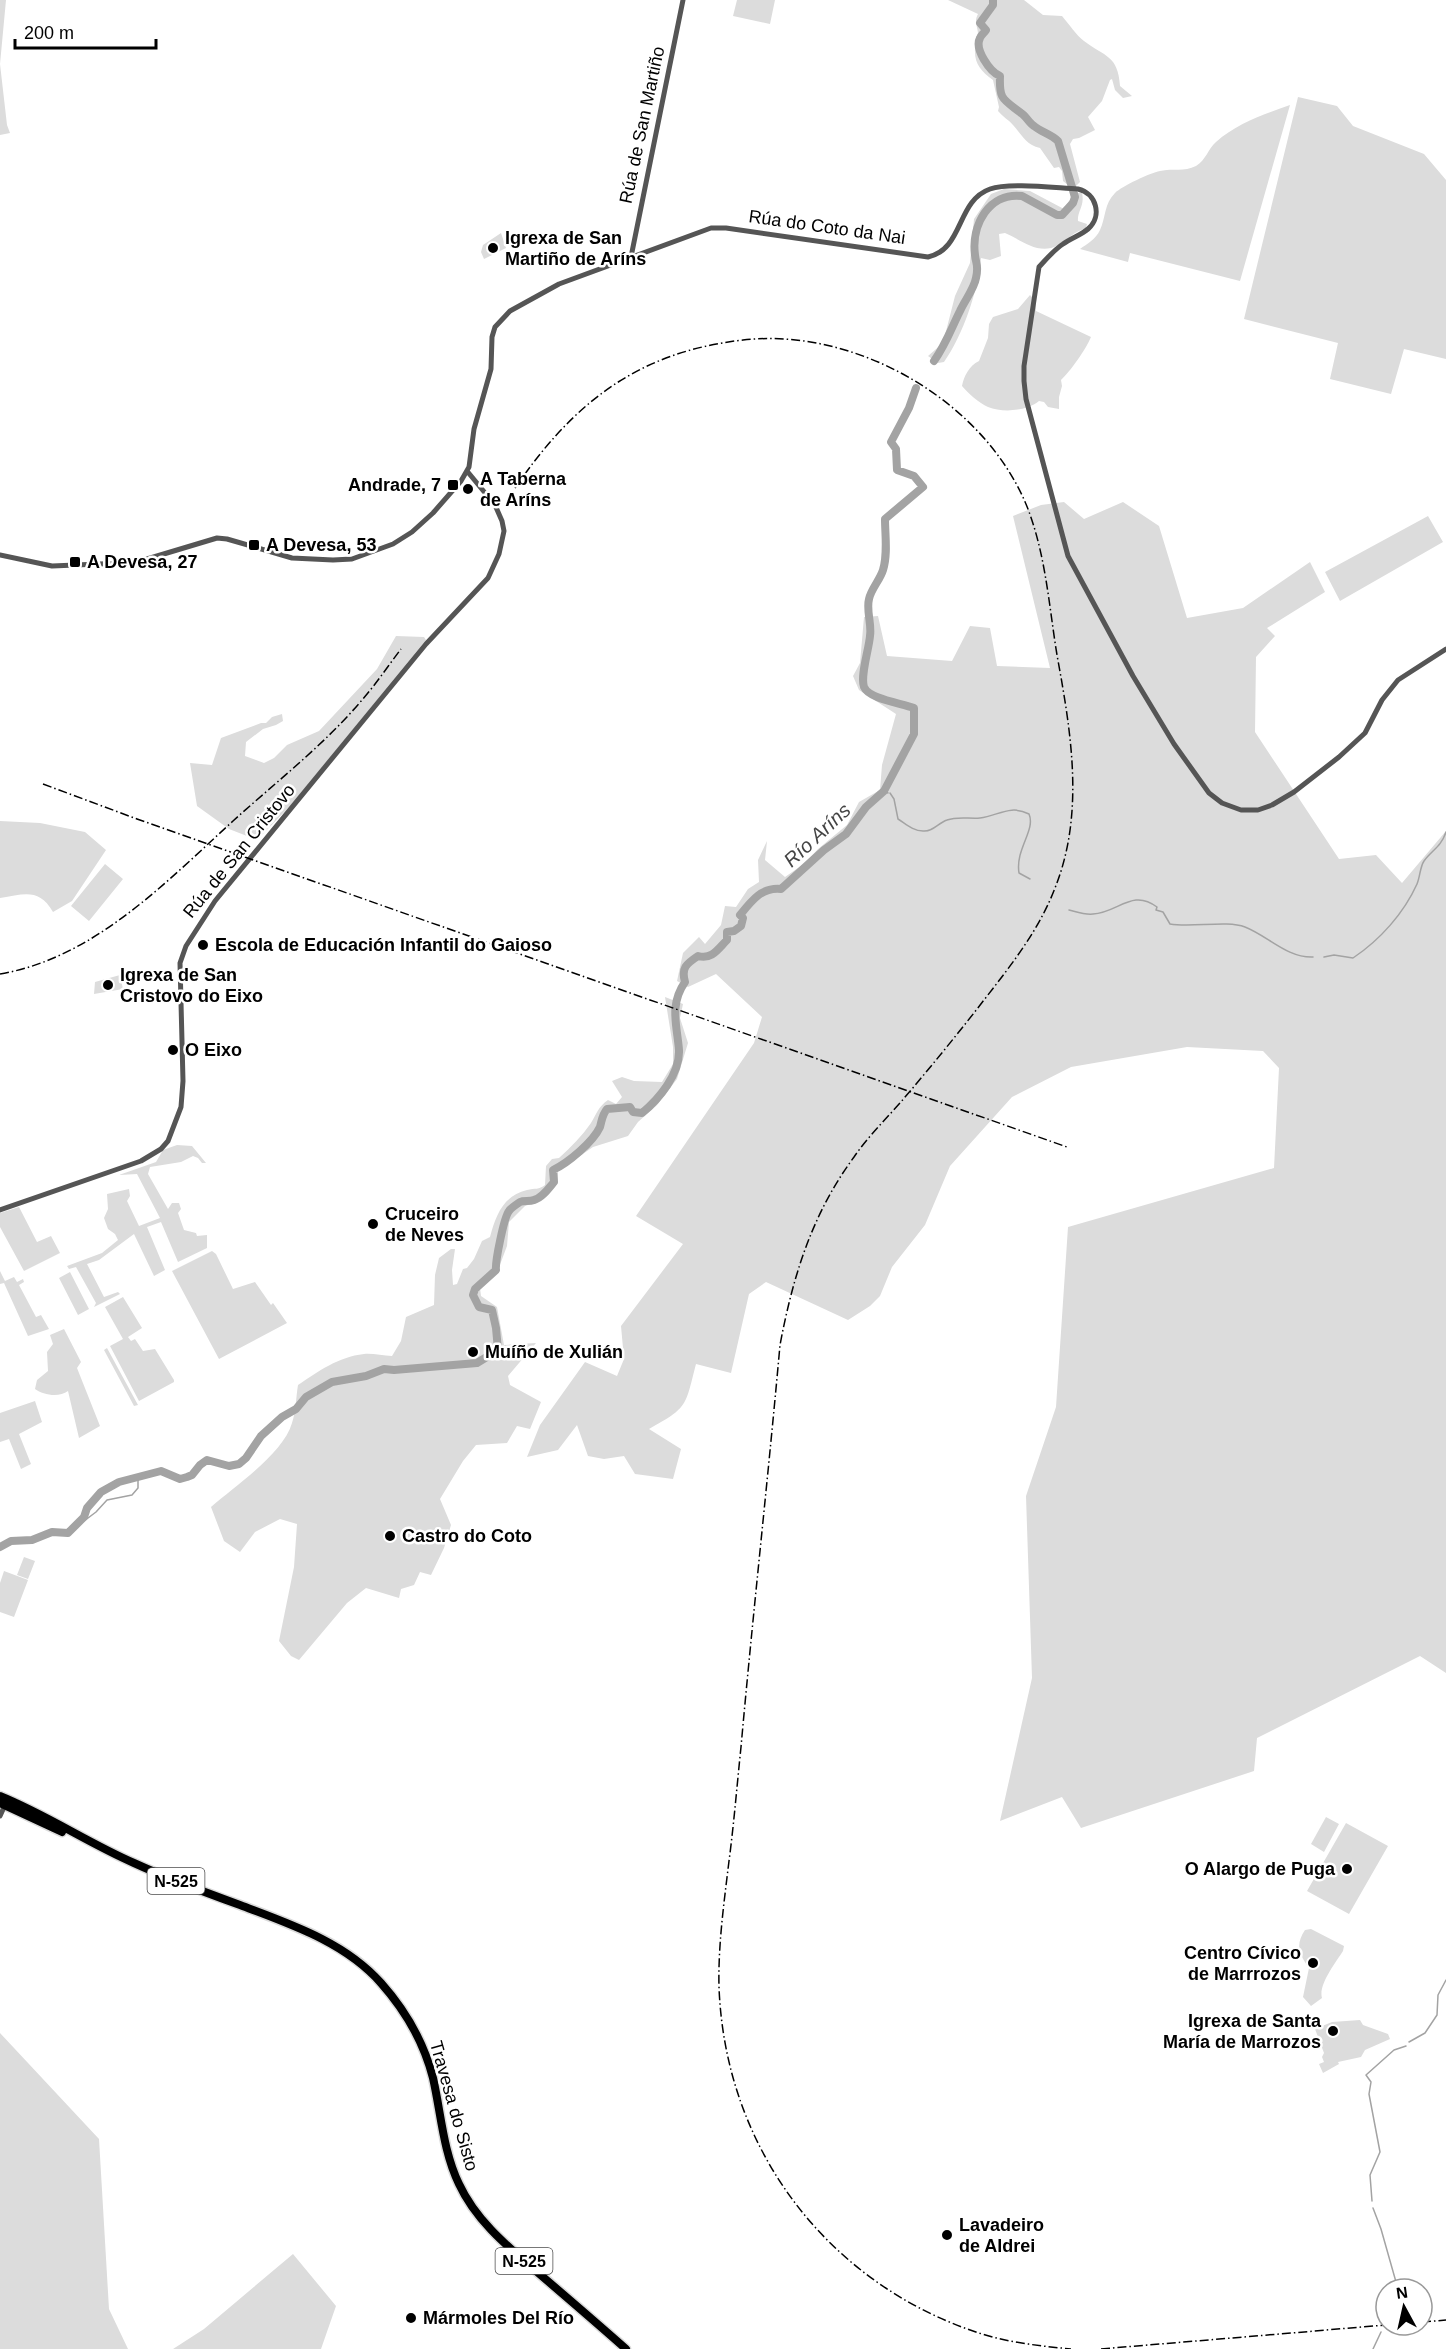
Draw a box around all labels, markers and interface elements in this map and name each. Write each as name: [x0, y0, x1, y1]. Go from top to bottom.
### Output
scale bar: [15, 12, 156, 50]
text: 200 m: [24, 23, 74, 43]
street label: Rúa de San Martiño: [616, 45, 668, 205]
street label: Rúa do Coto da Nai: [747, 206, 907, 248]
place label: Igrexa de San Martiño de Aríns: [505, 228, 646, 269]
marker: Igrexa de San Martiño de Aríns: [486, 241, 500, 255]
place label: A Taberna de Aríns: [480, 469, 567, 510]
place label: Andrade, 7: [348, 475, 441, 495]
marker: Andrade, 7: [446, 478, 460, 492]
marker: A Taberna de Aríns: [461, 482, 475, 496]
place label: A Devesa, 53: [266, 535, 376, 555]
marker: A Devesa, 53: [247, 538, 261, 552]
place label: A Devesa, 27: [87, 552, 197, 572]
marker: A Devesa, 27: [68, 555, 82, 569]
street label: Rúa de San Cristovo: [179, 780, 299, 922]
water label: Río Aríns: [779, 799, 855, 871]
place label: Escola de Educación Infantil do Gaioso: [215, 935, 552, 955]
marker: Escola de Educación Infantil do Gaioso: [196, 938, 210, 952]
place label: Igrexa de San Cristovo do Eixo: [120, 965, 263, 1006]
marker: Igrexa de San Cristovo do Eixo: [101, 978, 115, 992]
place label: O Eixo: [185, 1040, 242, 1060]
marker: O Eixo: [166, 1043, 180, 1057]
place label: Cruceiro de Neves: [385, 1204, 464, 1245]
marker: Cruceiro de Neves: [366, 1217, 380, 1231]
place label: Muíño de Xulián: [485, 1342, 623, 1362]
marker: Muíño de Xulián: [466, 1345, 480, 1359]
place label: Castro do Coto: [402, 1526, 532, 1546]
marker: Castro do Coto: [383, 1529, 397, 1543]
place label: O Alargo de Puga: [1185, 1859, 1336, 1879]
marker: O Alargo de Puga: [1340, 1862, 1354, 1876]
road number: N-525: [148, 1868, 204, 1894]
place label: Centro Cívico de Marrrozos: [1184, 1943, 1301, 1984]
marker: Centro Cívico de Marrrozos: [1306, 1956, 1320, 1970]
place label: Igrexa de Santa María de Marrozos: [1163, 2011, 1322, 2052]
marker: Igrexa de Santa María de Marrozos: [1326, 2024, 1340, 2038]
street label: Travesa do Sisto: [426, 2039, 482, 2173]
place label: Lavadeiro de Aldrei: [959, 2215, 1044, 2256]
marker: Lavadeiro de Aldrei: [940, 2228, 954, 2242]
road number: N-525: [496, 2248, 552, 2274]
north arrow: [1374, 2277, 1434, 2337]
text: N: [1395, 2283, 1409, 2302]
place label: Mármoles Del Río: [423, 2308, 574, 2328]
marker: Mármoles Del Río: [404, 2311, 418, 2325]

